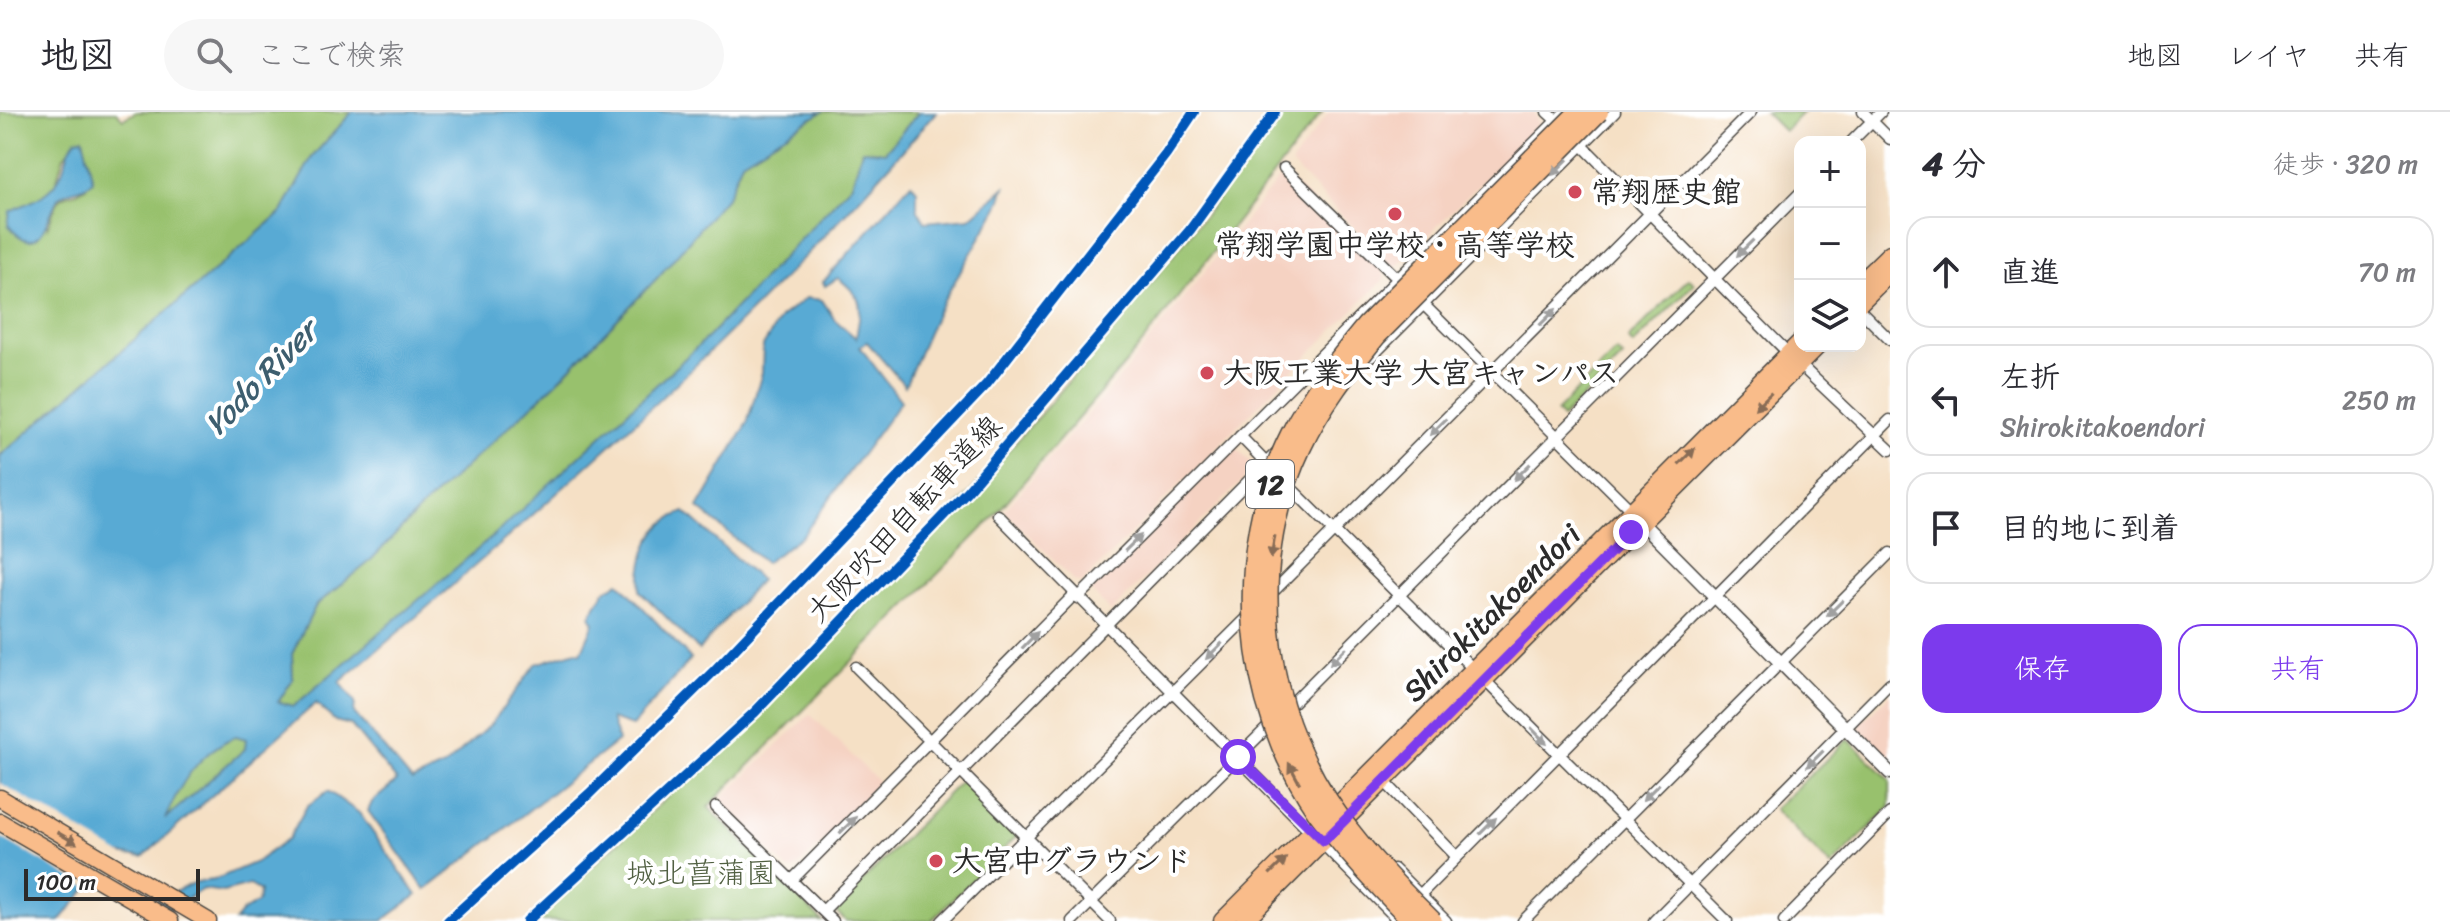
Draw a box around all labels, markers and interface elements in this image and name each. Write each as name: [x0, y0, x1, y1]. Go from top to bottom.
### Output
search box: [164, 19, 724, 91]
text: 地図: [40, 22, 116, 89]
text: ここで検索: [256, 28, 406, 82]
text: 地図: [2127, 31, 2183, 80]
text: レイヤ: [2227, 31, 2310, 80]
text: 共有: [2354, 31, 2410, 80]
icon: search: [192, 33, 236, 77]
text: 4 分: [1922, 134, 1986, 194]
map controls: [1794, 136, 1866, 352]
button: +: [1794, 136, 1866, 208]
text: 徒歩 · 320 m: [2273, 141, 2418, 187]
one-way arrow: [1551, 157, 1570, 176]
place label: 常翔歴史館: [1591, 165, 1741, 219]
marker: 常翔歴史館: [1566, 183, 1584, 201]
marker: 常翔学園中学校・高等学校: [1386, 205, 1404, 223]
button: −: [1794, 208, 1866, 280]
place label: 常翔学園中学校・高等学校: [1215, 218, 1575, 272]
one-way arrow: [1736, 238, 1755, 257]
text: 直進: [2000, 245, 2060, 299]
text: 70 m: [2358, 249, 2416, 295]
icon: ahead: [1924, 250, 1968, 294]
button: layers: [1794, 280, 1866, 352]
water label: Yodo River: [190, 303, 335, 450]
one-way arrow: [1538, 308, 1556, 327]
place label: 大阪工業大学 大宮キャンパス: [1223, 346, 1620, 400]
text: 左折: [2000, 350, 2060, 404]
marker: 大阪工業大学 大宮キャンパス: [1198, 364, 1216, 382]
text: 250 m: [2342, 377, 2416, 423]
icon: left: [1924, 378, 1968, 422]
one-way arrow: [1754, 391, 1773, 410]
street label: 大阪吹田自転車道線: [792, 402, 1016, 636]
text: Shirokitakoendori: [2000, 404, 2205, 450]
one-way arrow: [1428, 418, 1447, 437]
one-way arrow: [1677, 448, 1696, 466]
road number: 12: [1246, 460, 1294, 508]
one-way arrow: [1513, 462, 1532, 481]
text: 目的地に到着: [2000, 501, 2180, 555]
icon: arrive: [1924, 506, 1968, 550]
street label: Shirokitakoendori: [1389, 509, 1596, 716]
route end: [1613, 514, 1649, 550]
one-way arrow: [1123, 534, 1142, 553]
one-way arrow: [1266, 534, 1278, 559]
one-way arrow: [1826, 598, 1845, 617]
button: 保存: [1922, 624, 2162, 713]
button: 共有: [2178, 624, 2418, 713]
one-way arrow: [1020, 631, 1039, 650]
one-way arrow: [1205, 641, 1224, 660]
one-way arrow: [1329, 646, 1348, 665]
one-way arrow: [1529, 726, 1548, 745]
route start: [1220, 739, 1256, 775]
one-way arrow: [1806, 749, 1825, 767]
one-way arrow: [1288, 762, 1301, 785]
one-way arrow: [1643, 782, 1661, 801]
one-way arrow: [838, 816, 856, 835]
one-way arrow: [1478, 817, 1497, 836]
one-way arrow: [56, 831, 78, 845]
place label: 大宮中グラウンド: [952, 834, 1192, 888]
park label: 城北菖蒲園: [626, 846, 776, 900]
marker: 大宮中グラウンド: [927, 852, 945, 870]
one-way arrow: [1268, 858, 1287, 876]
text: 100 m: [36, 863, 96, 902]
scale bar: [24, 865, 200, 901]

